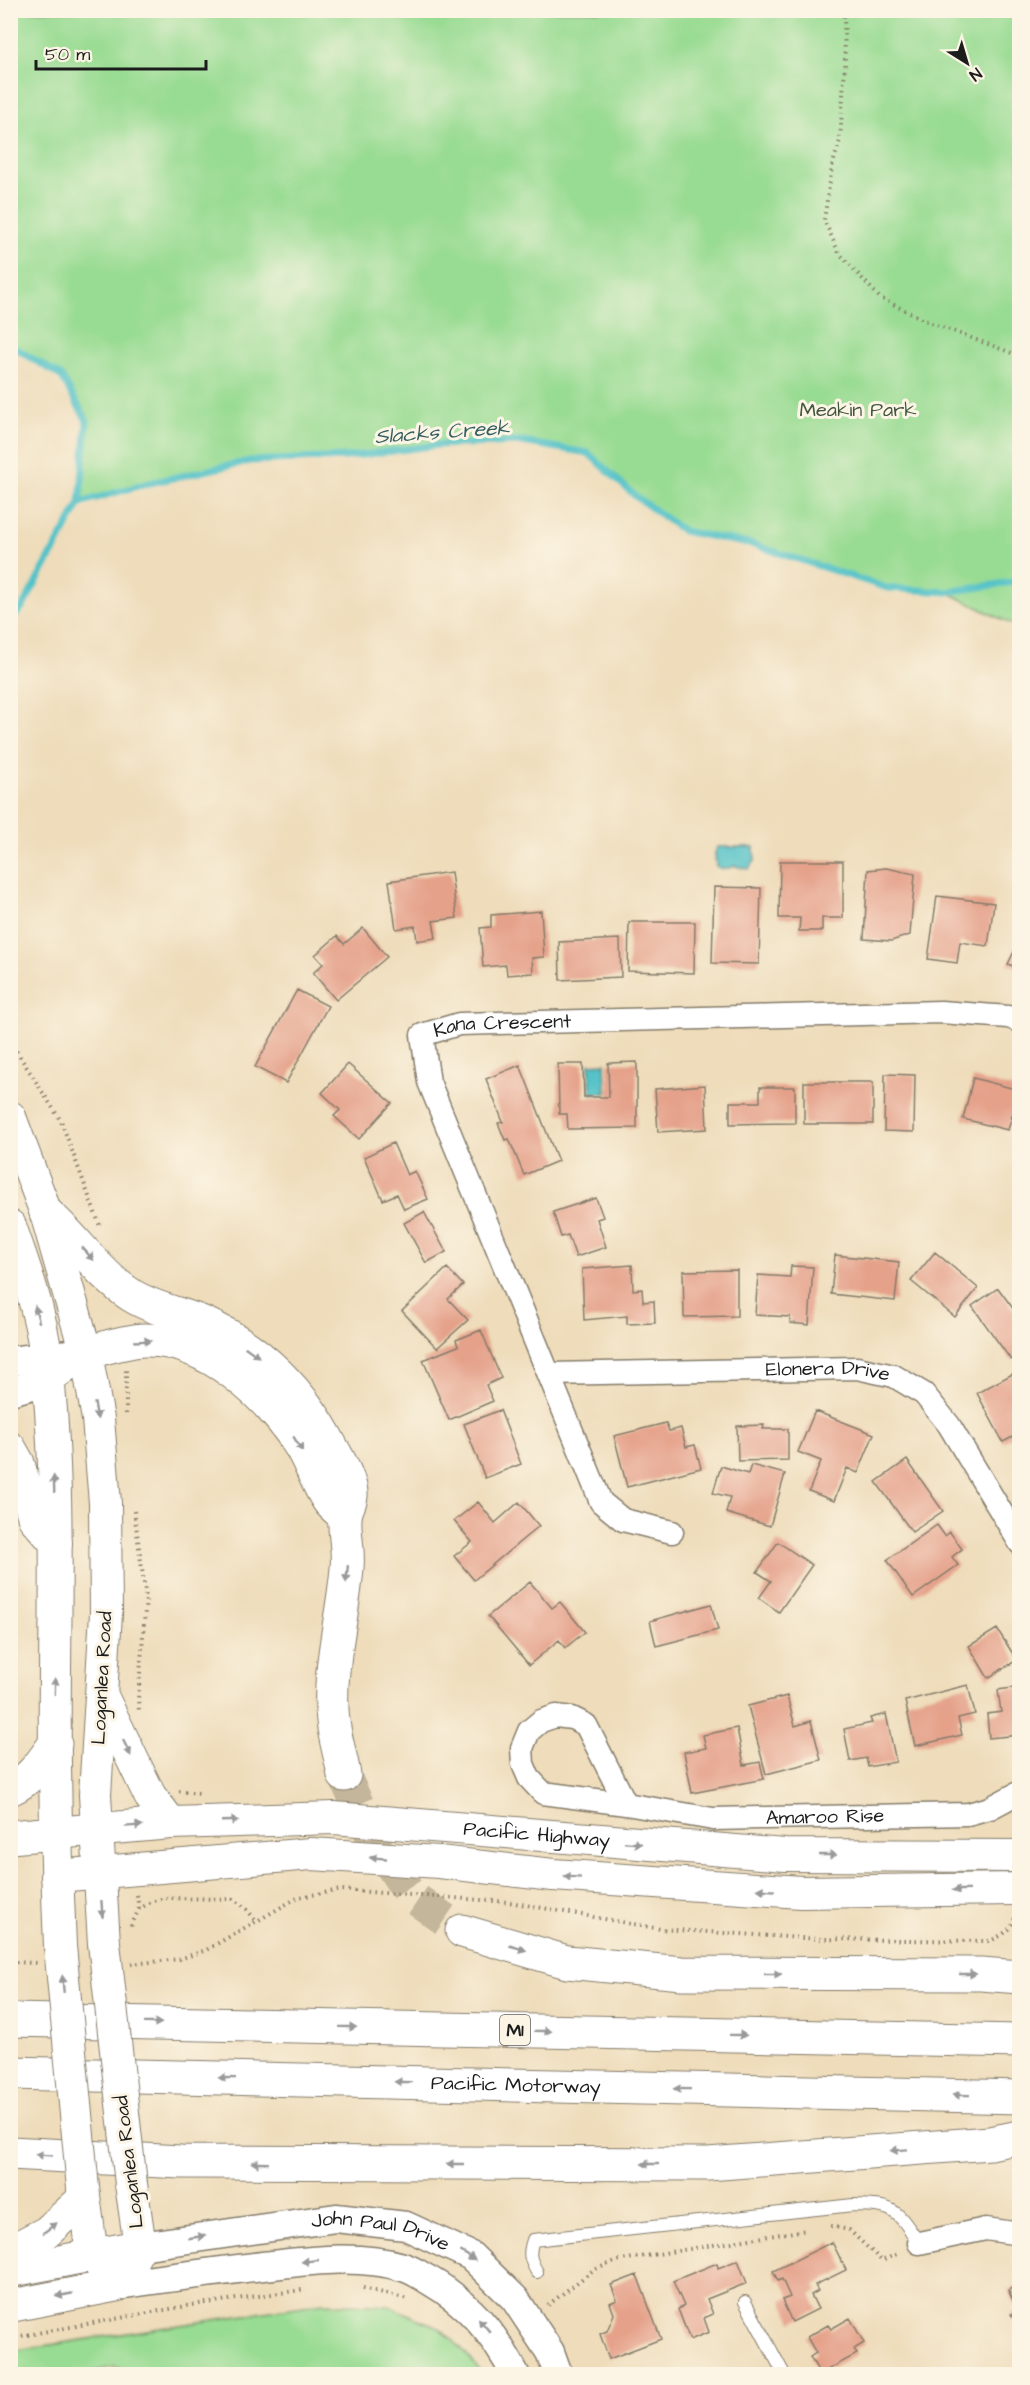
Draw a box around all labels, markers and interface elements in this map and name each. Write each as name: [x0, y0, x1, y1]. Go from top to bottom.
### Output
scale bar: [36, 33, 206, 71]
north arrow: [937, 33, 997, 93]
text: 50 m: [45, 42, 90, 67]
text: N: [965, 62, 986, 86]
park label: Meakin Park: [799, 396, 917, 424]
water label: Slacks Creek: [374, 413, 511, 451]
street label: Kana Crescent: [430, 1007, 572, 1045]
one-way arrow: [81, 1246, 94, 1261]
one-way arrow: [31, 1305, 41, 1324]
one-way arrow: [133, 1337, 152, 1346]
one-way arrow: [245, 1346, 260, 1358]
street label: Elonera Drive: [765, 1354, 893, 1389]
one-way arrow: [92, 1401, 101, 1420]
one-way arrow: [293, 1436, 304, 1452]
one-way arrow: [49, 1475, 59, 1494]
one-way arrow: [342, 1565, 351, 1584]
street label: Loganlea Road: [85, 1611, 120, 1746]
one-way arrow: [50, 1676, 60, 1695]
one-way arrow: [122, 1739, 131, 1756]
street label: Amaroo Rise: [766, 1802, 885, 1832]
street label: Pacific Highway: [462, 1815, 611, 1856]
one-way arrow: [220, 1816, 239, 1826]
one-way arrow: [125, 1821, 144, 1831]
one-way arrow: [624, 1838, 643, 1847]
one-way arrow: [818, 1850, 837, 1860]
one-way arrow: [368, 1853, 387, 1863]
one-way arrow: [562, 1872, 581, 1882]
one-way arrow: [757, 1885, 776, 1895]
one-way arrow: [952, 1885, 971, 1895]
one-way arrow: [98, 1899, 107, 1918]
one-way arrow: [509, 1944, 527, 1953]
one-way arrow: [764, 1969, 783, 1979]
one-way arrow: [959, 1969, 978, 1979]
one-way arrow: [58, 1974, 68, 1993]
road number: M1: [500, 2015, 530, 2045]
one-way arrow: [143, 2018, 162, 2027]
one-way arrow: [338, 2022, 357, 2032]
one-way arrow: [533, 2026, 552, 2036]
one-way arrow: [728, 2030, 747, 2040]
street label: Pacific Motorway: [431, 2069, 601, 2102]
one-way arrow: [217, 2073, 236, 2083]
one-way arrow: [394, 2077, 413, 2087]
one-way arrow: [673, 2084, 692, 2093]
one-way arrow: [952, 2090, 971, 2100]
street label: Loganlea Road: [107, 2094, 152, 2230]
one-way arrow: [889, 2145, 908, 2154]
one-way arrow: [35, 2150, 54, 2159]
one-way arrow: [250, 2158, 269, 2167]
one-way arrow: [445, 2159, 464, 2169]
one-way arrow: [640, 2159, 659, 2169]
street label: John Paul Drive: [309, 2204, 454, 2258]
one-way arrow: [43, 2223, 58, 2235]
one-way arrow: [188, 2232, 207, 2241]
one-way arrow: [459, 2251, 476, 2262]
one-way arrow: [300, 2256, 319, 2266]
one-way arrow: [55, 2291, 74, 2300]
one-way arrow: [478, 2318, 491, 2333]

